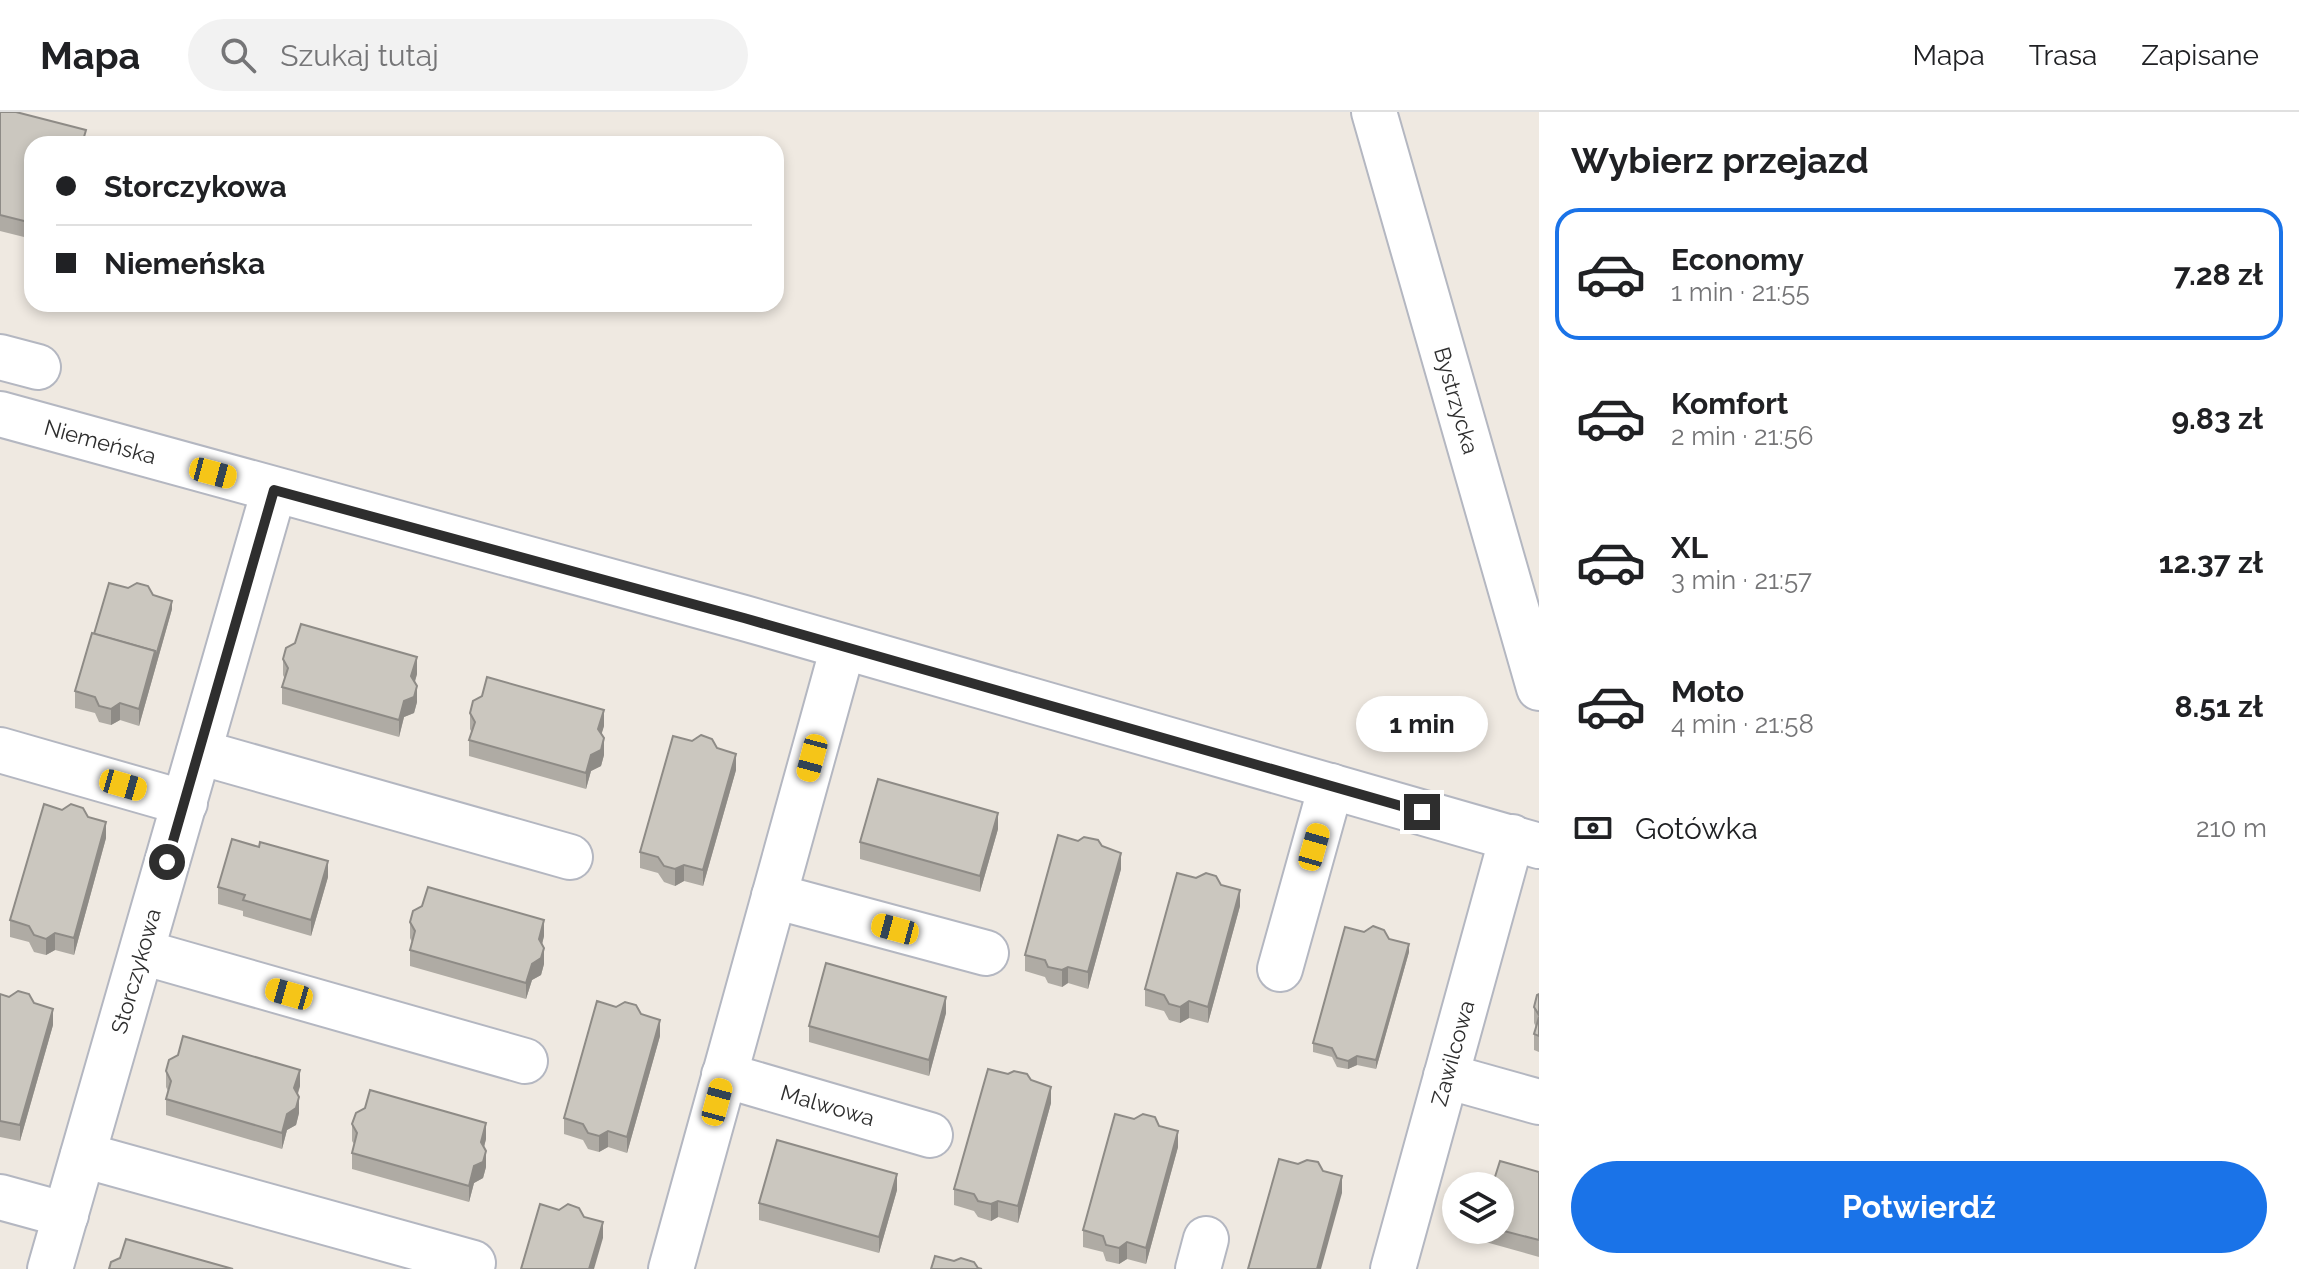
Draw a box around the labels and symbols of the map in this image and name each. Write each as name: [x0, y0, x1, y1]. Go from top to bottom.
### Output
street label: Bystrzycka: [1429, 344, 1484, 457]
street label: Niemeńska: [41, 414, 159, 469]
car: [187, 455, 239, 491]
callout: 1 min: [1356, 696, 1488, 752]
car: [794, 732, 830, 784]
car: [97, 767, 149, 803]
route end: [1404, 794, 1440, 830]
car: [1296, 821, 1332, 873]
route start: [149, 844, 185, 880]
street label: Storczykowa: [105, 905, 166, 1037]
car: [869, 911, 921, 947]
car: [263, 976, 315, 1012]
street label: Zawilcowa: [1426, 997, 1479, 1109]
car: [699, 1076, 735, 1128]
street label: Malwowa: [778, 1079, 878, 1131]

